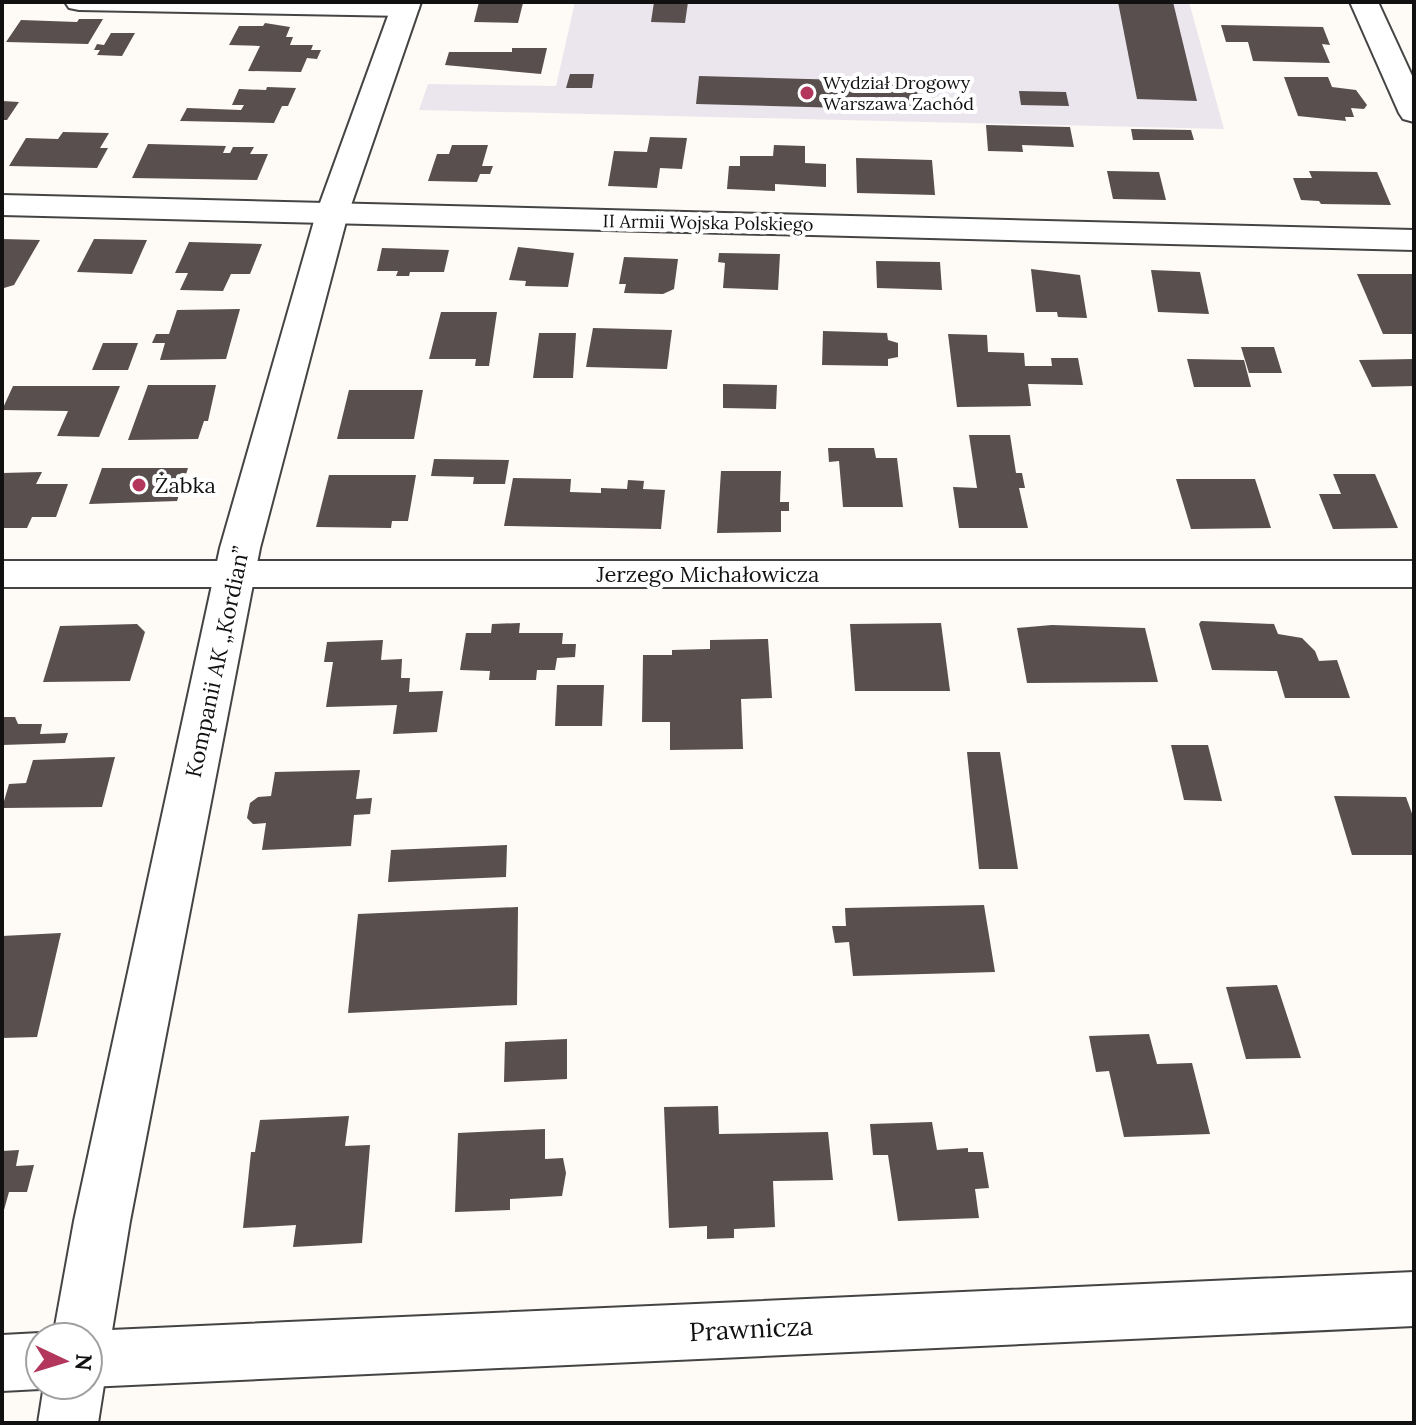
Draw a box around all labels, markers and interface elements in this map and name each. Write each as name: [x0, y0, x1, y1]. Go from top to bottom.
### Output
place label: Wydział Drogowy Warszawa Zachód: [823, 71, 974, 115]
marker: Wydział Drogowy Warszawa Zachód: [798, 84, 816, 102]
street label: II Armii Wojska Polskiego: [603, 209, 814, 236]
place label: Żabka: [155, 471, 216, 499]
marker: Żabka: [130, 476, 148, 494]
street label: Kompanii AK „Kordian”: [179, 544, 255, 780]
street label: Jerzego Michałowicza: [596, 560, 819, 588]
street label: Prawnicza: [688, 1309, 814, 1348]
north arrow: [24, 1321, 104, 1401]
text: N: [69, 1353, 99, 1372]

